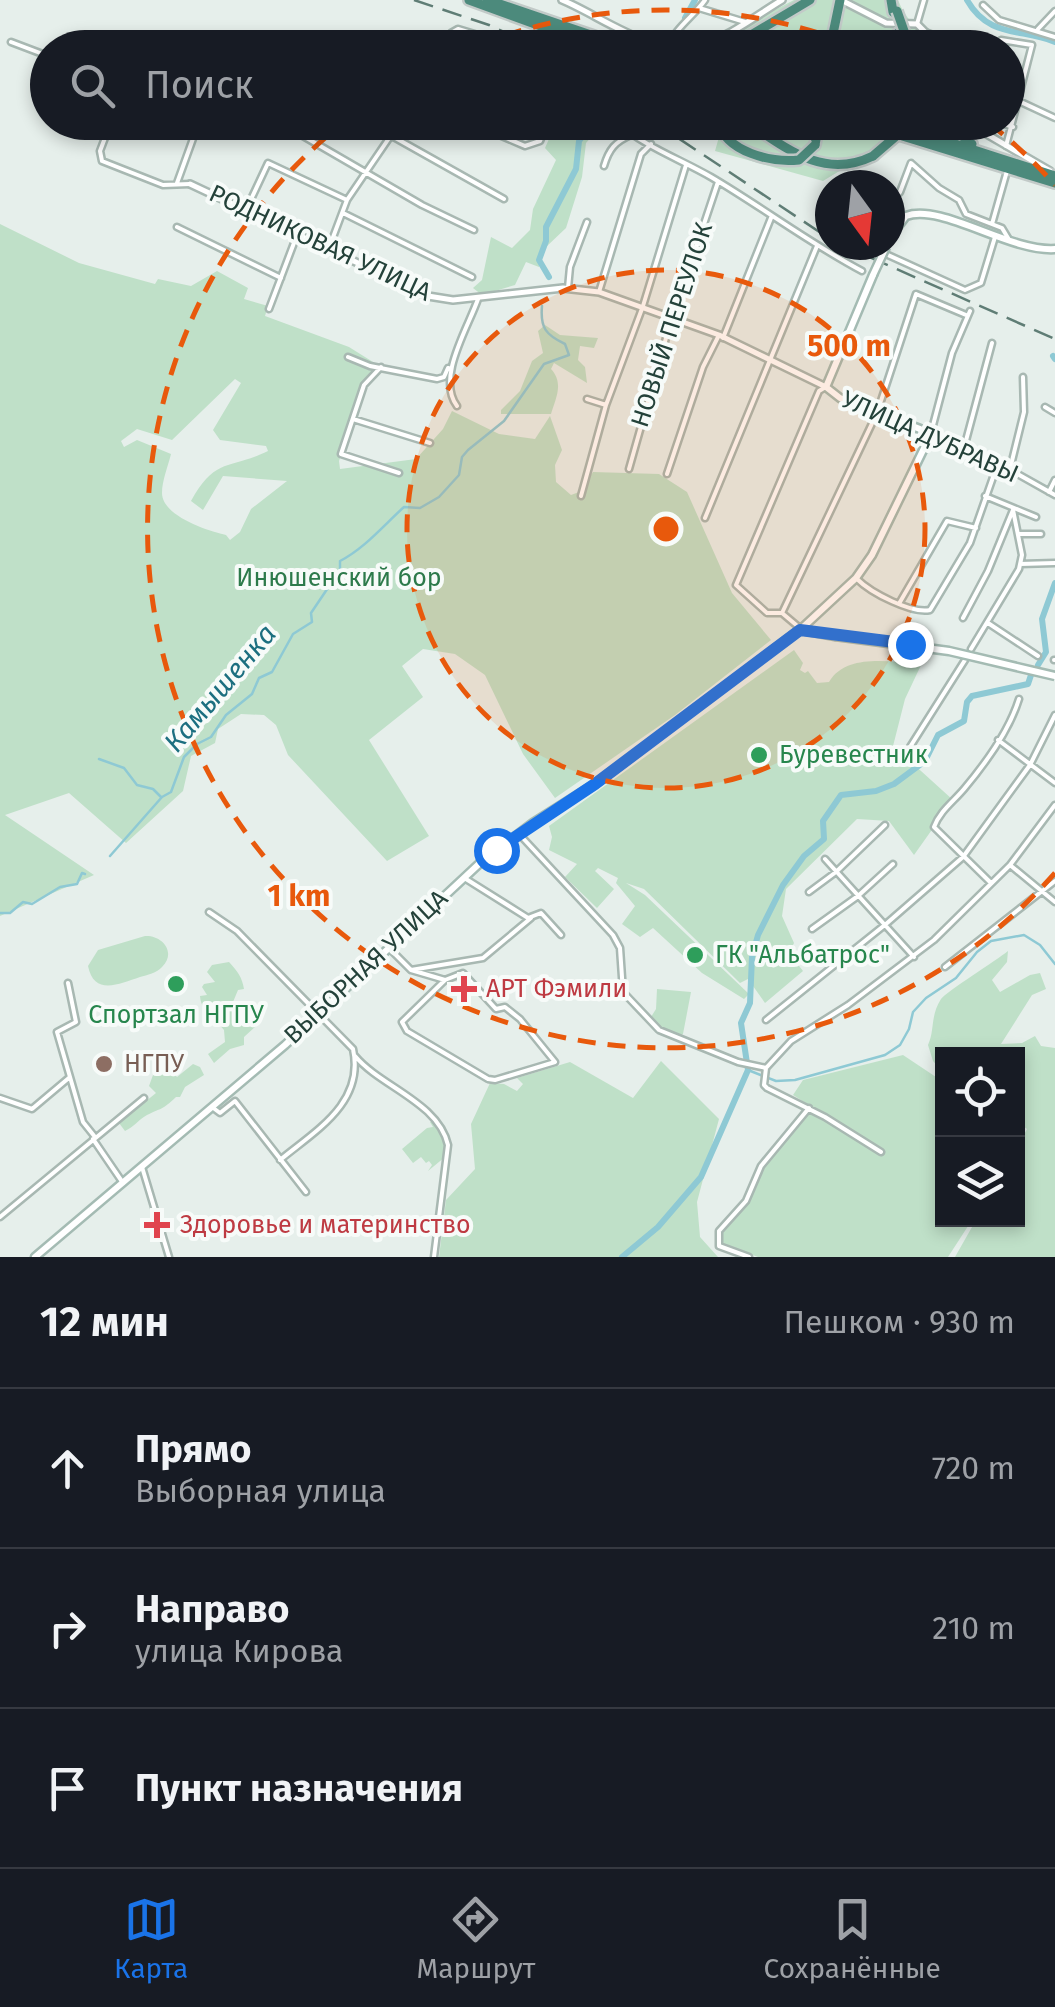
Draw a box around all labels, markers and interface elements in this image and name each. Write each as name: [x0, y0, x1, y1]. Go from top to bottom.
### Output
search box: [30, 30, 1025, 140]
icon: search: [65, 58, 120, 113]
text: Поиск: [145, 62, 254, 108]
north arrow: [815, 170, 905, 260]
street label: РОДНИКОВАЯ УЛИЦА: [204, 178, 436, 308]
street label: НОВЫЙ ПЕРЕУЛОК: [624, 218, 719, 431]
text: 500 m: [807, 328, 891, 364]
street label: УЛИЦА ДУБРАВЫ: [837, 385, 1023, 489]
centre of rings: [648, 511, 684, 547]
park label: Инюшенский бор: [236, 563, 442, 593]
water label: Камышенка: [157, 618, 283, 758]
route end: [888, 622, 934, 668]
place label: Буревестник: [779, 740, 928, 770]
marker: Буревестник: [748, 744, 770, 766]
route start: [474, 828, 520, 874]
text: 1 km: [268, 878, 330, 914]
street label: ВЫБОРНАЯ УЛИЦА: [278, 883, 454, 1050]
place label: ГК "Альбатрос": [715, 940, 890, 970]
marker: ГК "Альбатрос": [684, 944, 706, 966]
marker: Спортзал НГПУ: [165, 973, 187, 995]
place label: АРТ Фэмили: [486, 974, 627, 1004]
marker: АРТ Фэмили: [451, 976, 477, 1002]
place label: Спортзал НГПУ: [88, 1000, 264, 1030]
map controls: [935, 1047, 1025, 1227]
button: locate: [935, 1047, 1025, 1137]
place label: НГПУ: [124, 1049, 185, 1079]
marker: НГПУ: [93, 1053, 115, 1075]
button: layers: [935, 1137, 1025, 1227]
place label: Здоровье и материнство: [180, 1210, 471, 1240]
marker: Здоровье и материнство: [144, 1212, 170, 1238]
text: 12 мин: [40, 1297, 169, 1347]
text: Пешком · 930 m: [783, 1303, 1015, 1341]
text: Прямо: [135, 1426, 251, 1472]
icon: ahead: [40, 1441, 95, 1496]
text: 720 m: [932, 1449, 1015, 1487]
text: Выборная улица: [135, 1472, 386, 1510]
text: Направо: [135, 1586, 289, 1632]
icon: right: [40, 1601, 95, 1656]
text: 210 m: [932, 1609, 1015, 1647]
text: улица Кирова: [135, 1632, 344, 1670]
icon: arrive: [40, 1761, 95, 1816]
text: Пункт назначения: [135, 1765, 463, 1811]
tab: Карта: [114, 1892, 188, 1985]
tab: Маршрут: [417, 1892, 535, 1985]
tab: Сохранённые: [764, 1892, 941, 1985]

